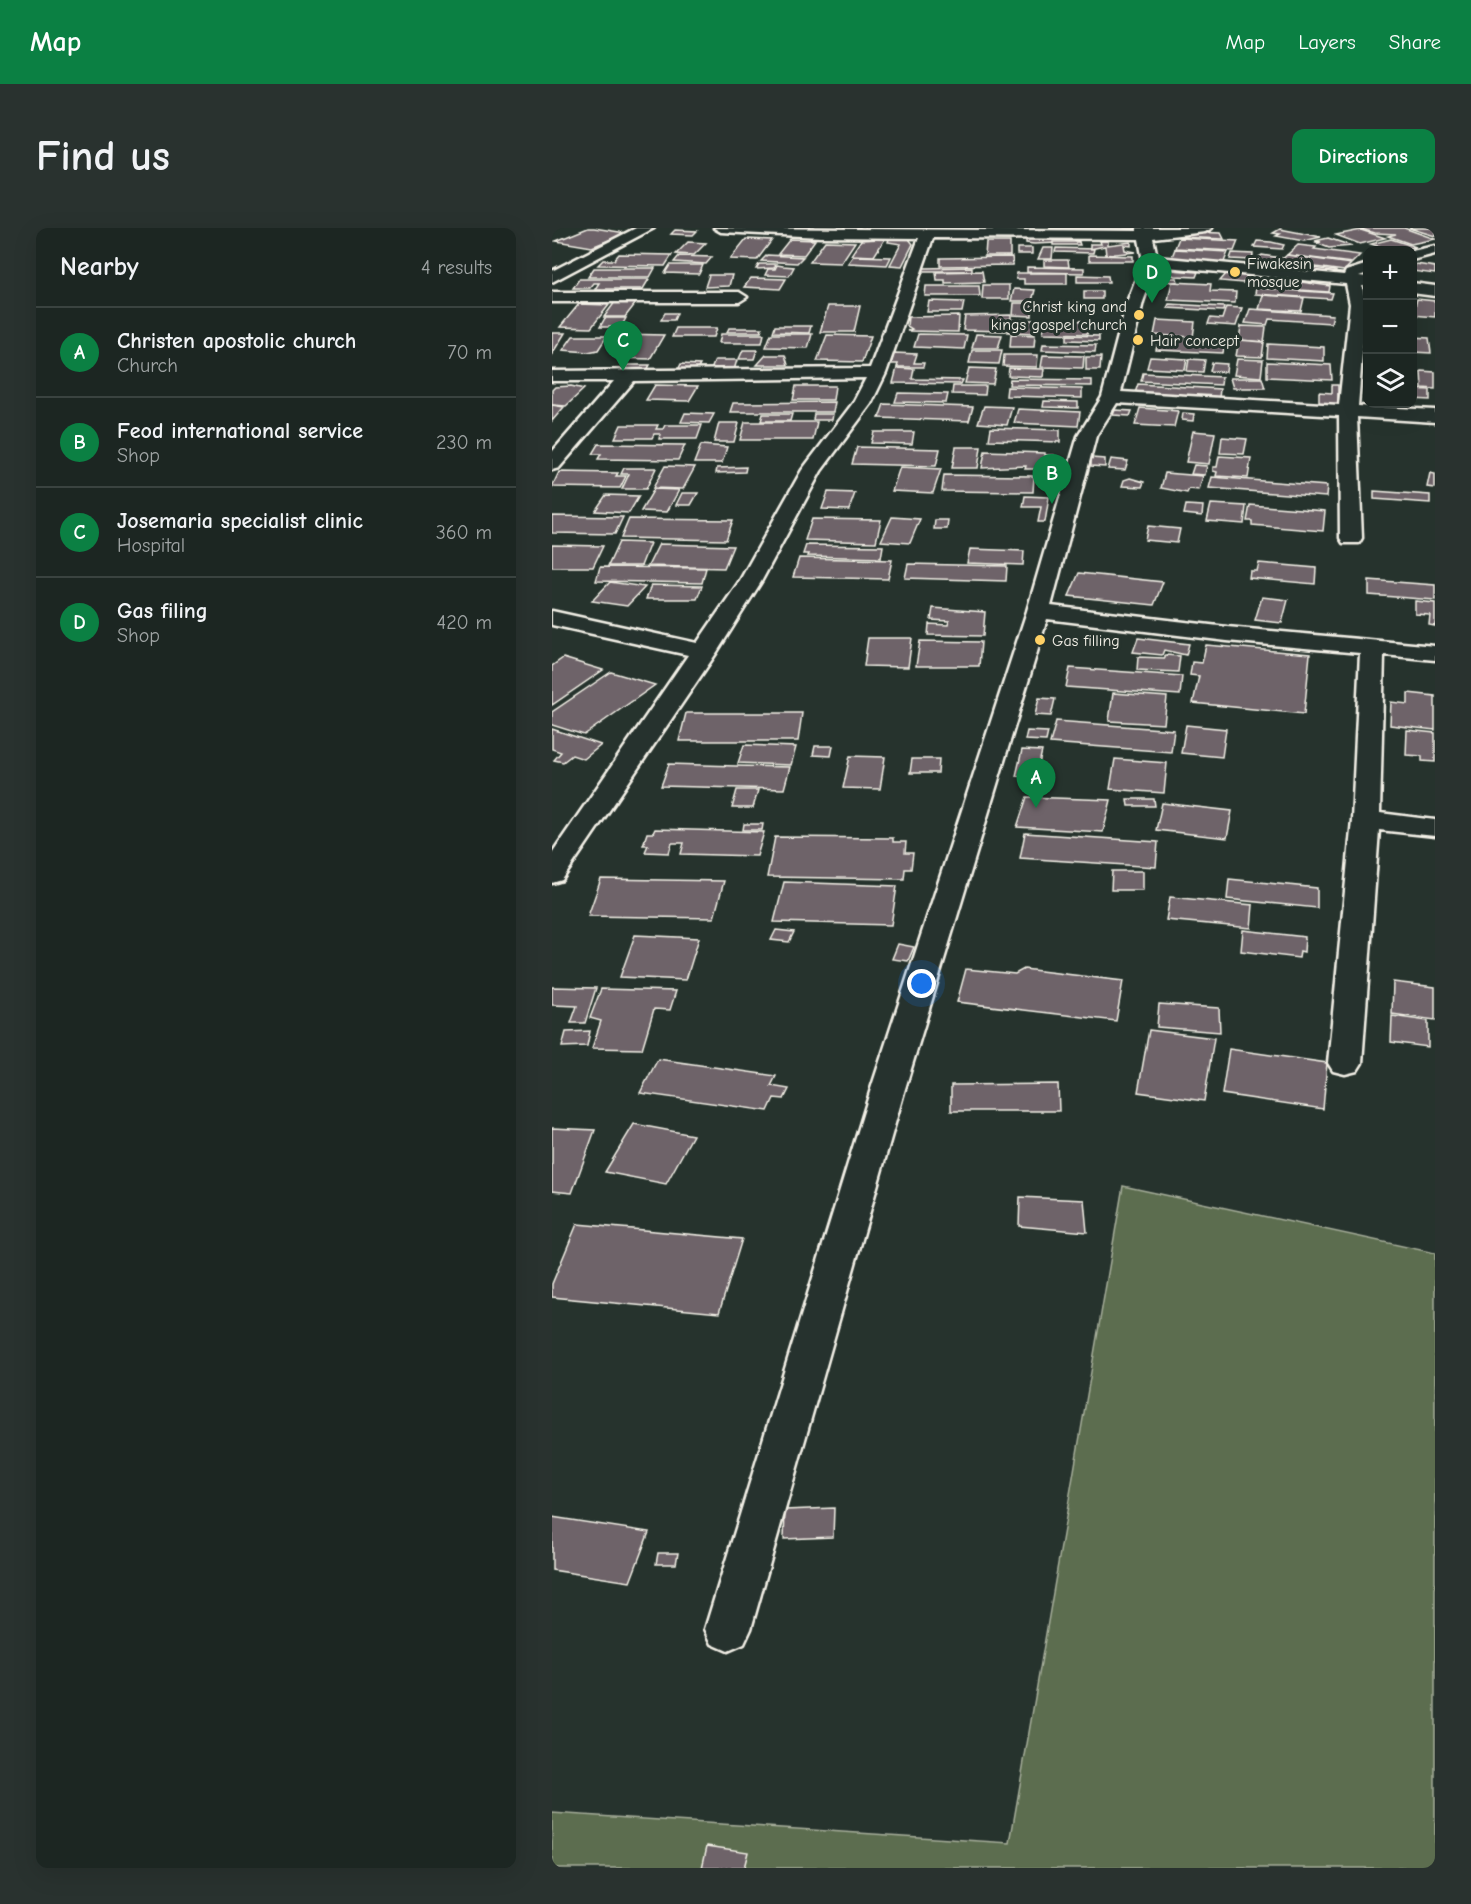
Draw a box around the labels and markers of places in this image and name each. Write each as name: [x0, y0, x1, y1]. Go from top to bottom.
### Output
pin: D: [1132, 254, 1172, 303]
place label: Fiwakesin mosque: [1247, 255, 1312, 291]
marker: Fiwakesin mosque: [1228, 265, 1242, 279]
place label: Christ king and kings gospel church: [991, 298, 1127, 334]
marker: Christ king and kings gospel church: [1132, 308, 1146, 322]
pin: C: [604, 322, 642, 371]
place label: Hair concept: [1150, 332, 1239, 350]
marker: Hair concept: [1131, 333, 1145, 347]
pin: B: [1032, 454, 1072, 504]
place label: Gas filling: [1052, 632, 1120, 650]
marker: Gas filling: [1033, 633, 1047, 647]
pin: A: [1016, 758, 1056, 808]

